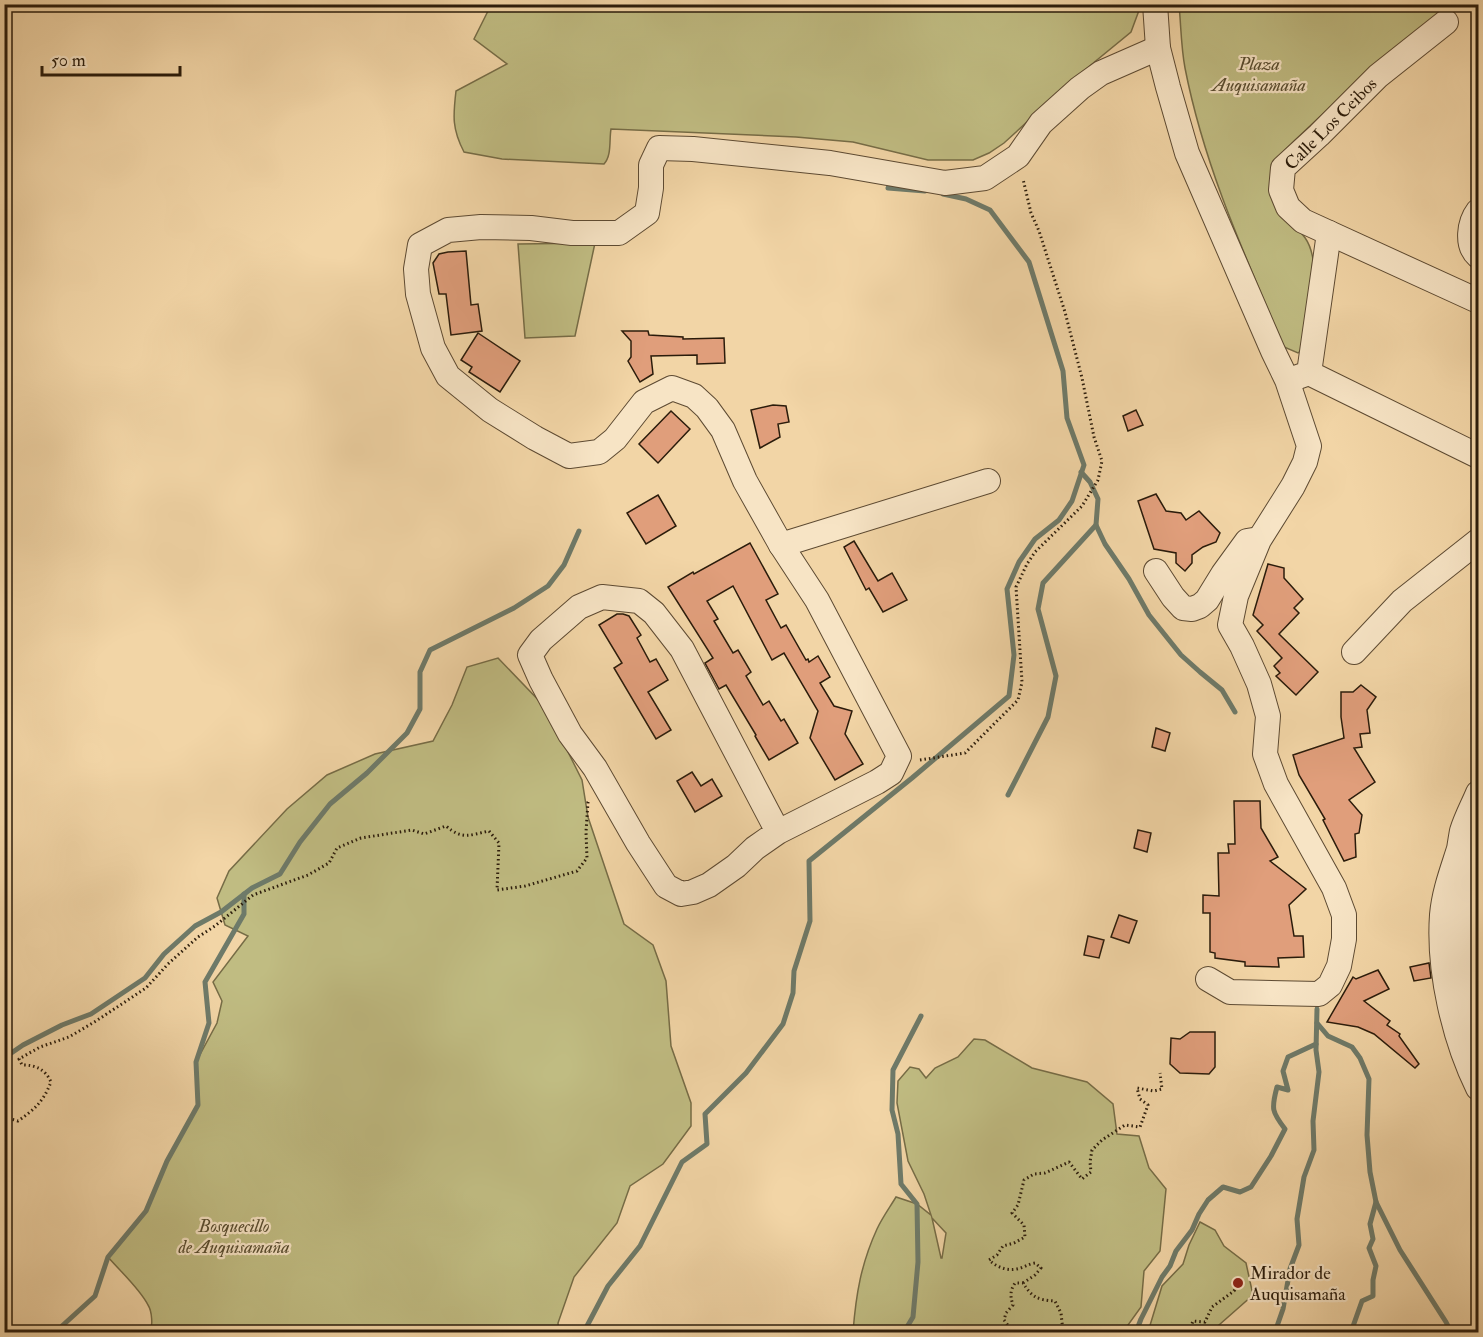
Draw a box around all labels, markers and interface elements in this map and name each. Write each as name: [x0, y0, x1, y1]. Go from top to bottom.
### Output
scale bar: [42, 39, 180, 77]
text: 50 m: [51, 49, 86, 72]
park label: Plaza Auquisamaña: [1210, 53, 1306, 97]
street label: Calle Los Ceibos: [1280, 73, 1382, 175]
park label: Bosquecillo de Auquisamaña: [177, 1215, 290, 1259]
place label: Mirador de Auquisamaña: [1249, 1262, 1346, 1306]
marker: Mirador de Auquisamaña: [1231, 1276, 1245, 1290]

